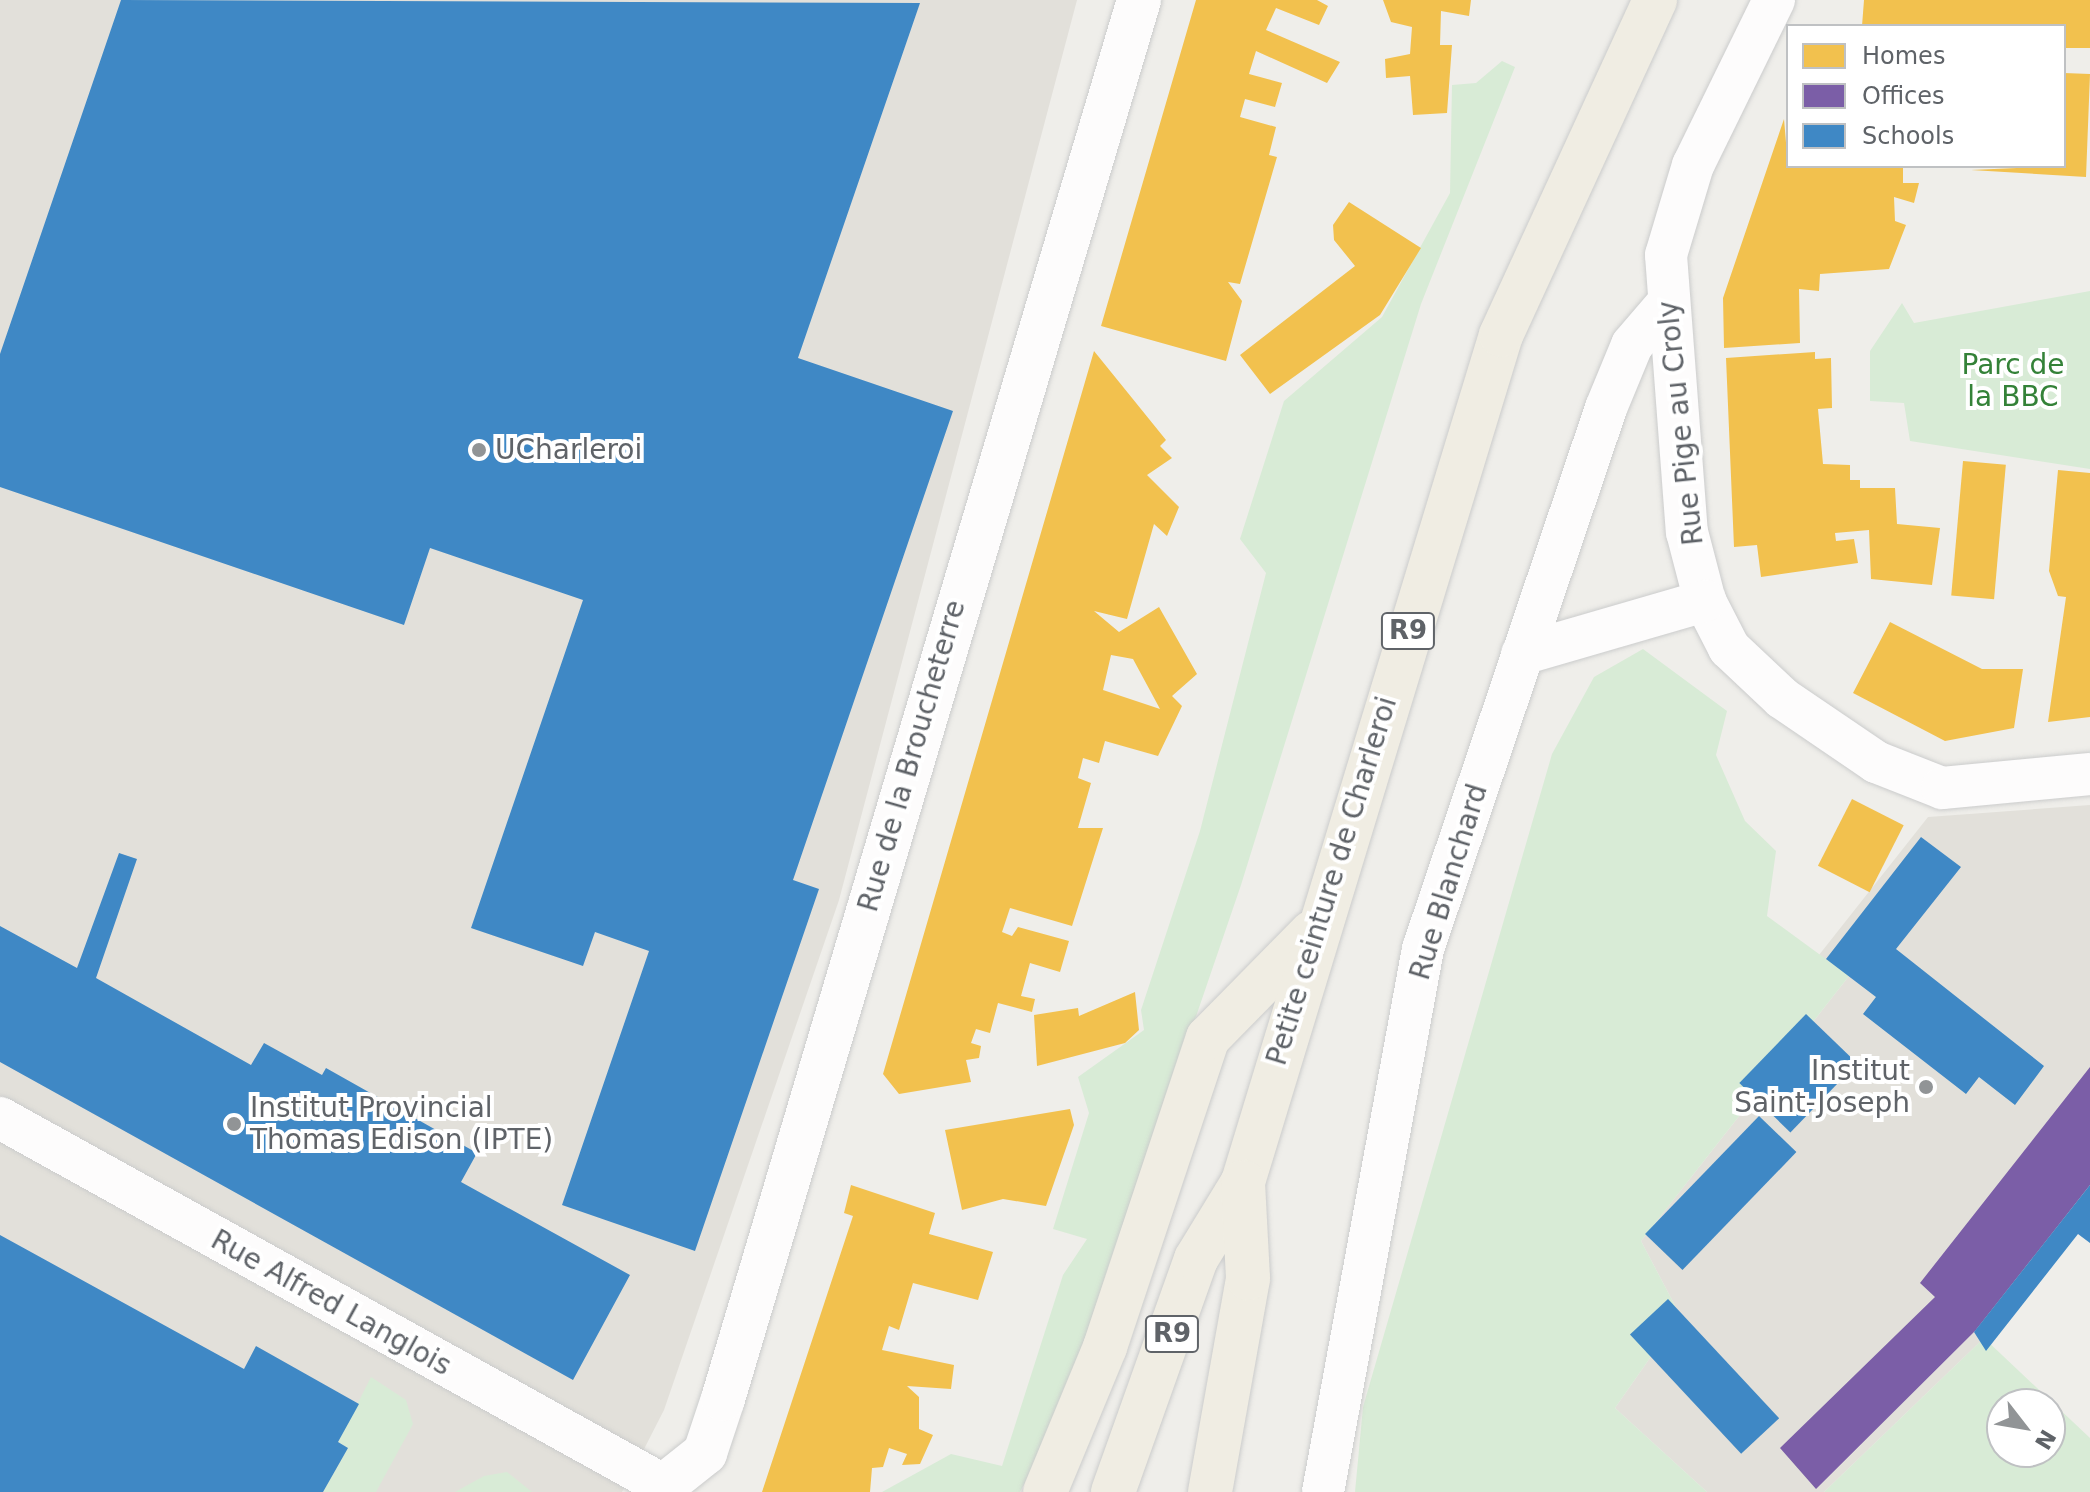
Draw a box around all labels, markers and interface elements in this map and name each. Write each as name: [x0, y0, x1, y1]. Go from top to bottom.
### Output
legend: [1786, 24, 2066, 168]
text: Homes: [1862, 42, 1945, 70]
text: Offices: [1862, 82, 1945, 110]
text: Schools: [1862, 122, 1954, 150]
street label: Rue Pige au Croly: [1651, 299, 1711, 547]
park label: Parc de la BBC: [1962, 348, 2064, 414]
place label: UCharleroi: [495, 433, 642, 467]
marker: UCharleroi: [470, 441, 488, 459]
street label: Rue de la Broucheterre: [851, 596, 973, 916]
road number: R9: [1380, 609, 1436, 653]
street label: Petite ceinture de Charleroi: [1260, 693, 1404, 1069]
street label: Rue Blanchard: [1403, 780, 1495, 984]
place label: Institut Saint-Joseph: [1734, 1054, 1910, 1120]
marker: Institut Saint-Joseph: [1917, 1078, 1935, 1096]
place label: Institut Provincial Thomas Edison (IPTE): [250, 1091, 553, 1157]
marker: Institut Provincial Thomas Edison (IPTE): [225, 1115, 243, 1133]
street label: Rue Alfred Langlois: [205, 1223, 457, 1383]
road number: R9: [1144, 1312, 1200, 1356]
north arrow: [1986, 1388, 2066, 1468]
text: N: [2030, 1425, 2061, 1454]

